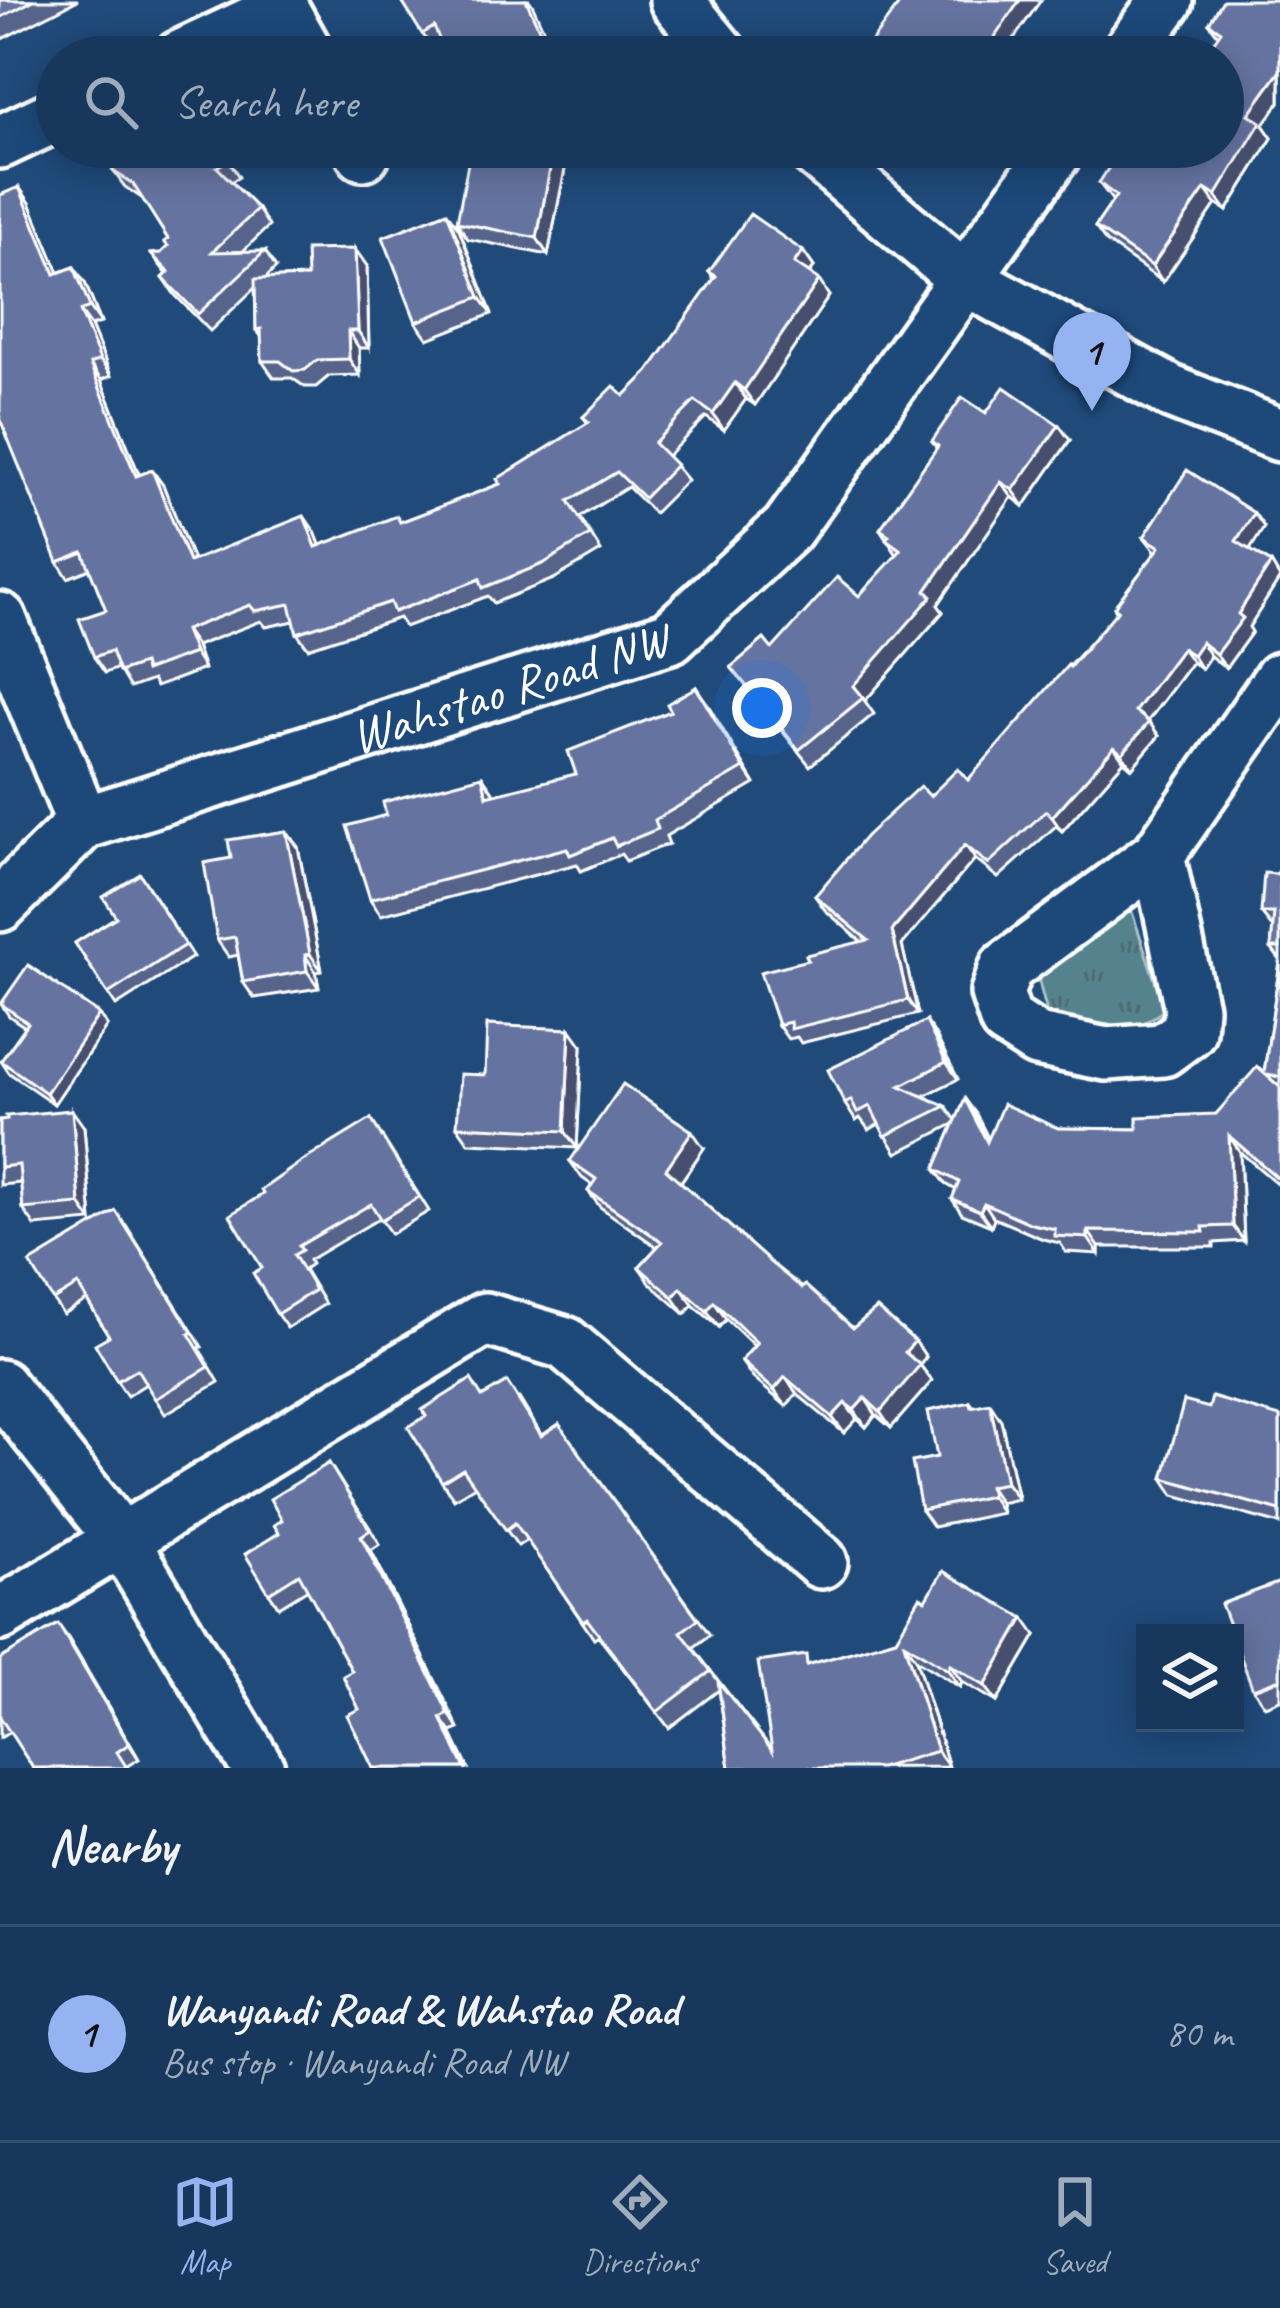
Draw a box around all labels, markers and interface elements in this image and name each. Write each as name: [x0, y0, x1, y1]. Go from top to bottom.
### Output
search box: [36, 36, 1244, 168]
icon: search: [78, 69, 144, 135]
text: Search here: [174, 74, 357, 131]
pin: 1: [1053, 312, 1131, 411]
street label: Wahstao Road NW: [342, 606, 681, 768]
your location: [732, 678, 792, 738]
map controls: [1136, 1624, 1244, 1732]
button: layers: [1136, 1624, 1244, 1732]
text: Nearby: [48, 1814, 176, 1878]
text: Wanyandi Road & Wahstao Road: [162, 1981, 678, 2038]
text: 1: [78, 2009, 96, 2058]
text: 80 m: [1166, 2009, 1232, 2058]
text: Bus stop · Wanyandi Road NW: [162, 2038, 566, 2087]
tab: Map: [172, 2169, 238, 2283]
tab: Directions: [583, 2169, 697, 2283]
tab: Saved: [1042, 2169, 1108, 2283]

